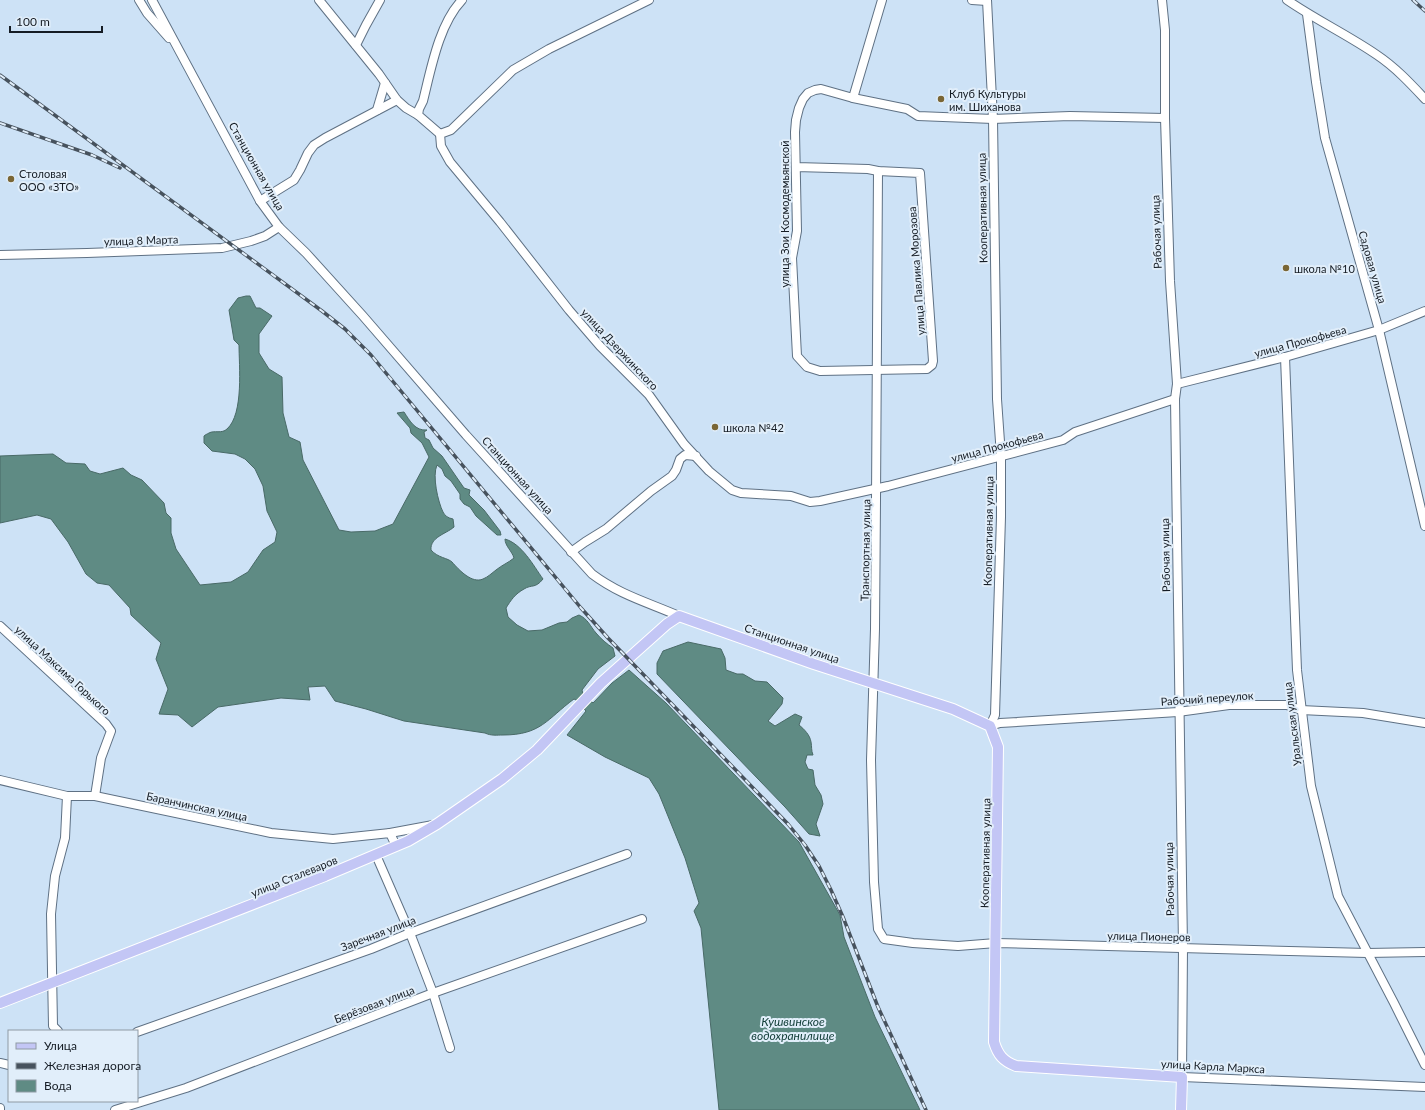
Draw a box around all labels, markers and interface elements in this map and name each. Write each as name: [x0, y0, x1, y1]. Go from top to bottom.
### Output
scale bar: [10, 8, 102, 34]
text: 100 m: [16, 14, 50, 29]
place label: Клуб Культуры им. Шиханова: [949, 87, 1026, 113]
marker: Клуб Культуры им. Шиханова: [936, 94, 946, 104]
street label: Станционная улица: [226, 120, 288, 212]
street label: улица Зои Космодемьянской: [778, 140, 791, 288]
street label: Кооперативная улица: [975, 153, 989, 263]
place label: Столовая ООО «ЗТО»: [19, 167, 79, 193]
marker: Столовая ООО «ЗТО»: [6, 174, 16, 184]
street label: Рабочая улица: [1148, 195, 1164, 269]
street label: улица Павлика Морозова: [905, 206, 927, 336]
street label: Садовая улица: [1356, 229, 1390, 305]
street label: улица 8 Марта: [104, 232, 178, 248]
place label: школа №10: [1294, 262, 1355, 275]
marker: школа №10: [1281, 263, 1291, 273]
street label: улица Дзержинского: [579, 305, 661, 393]
street label: улица Прокофьева: [1253, 322, 1347, 360]
place label: школа №42: [723, 421, 784, 434]
marker: школа №42: [710, 422, 720, 432]
street label: улица Прокофьева: [950, 427, 1044, 465]
street label: Станционная улица: [480, 434, 556, 516]
street label: Кооперативная улица: [981, 476, 995, 586]
street label: Транспортная улица: [858, 499, 872, 601]
street label: Рабочая улица: [1158, 518, 1172, 592]
street label: Станционная улица: [743, 621, 841, 665]
street label: улица Максима Горького: [13, 622, 113, 718]
street label: Уральская улица: [1280, 681, 1304, 767]
street label: Рабочий переулок: [1160, 688, 1254, 708]
street label: Баранчинская улица: [145, 789, 249, 823]
street label: Кооперативная улица: [978, 798, 992, 908]
street label: Рабочая улица: [1162, 842, 1176, 916]
street label: улица Сталеваров: [249, 853, 339, 899]
street label: Заречная улица: [339, 913, 417, 953]
street label: улица Пионеров: [1107, 929, 1191, 943]
street label: Берёзовая улица: [332, 983, 416, 1025]
water label: Кушвинское водохранилище: [751, 1014, 835, 1043]
legend: [8, 1030, 138, 1102]
text: Улица: [44, 1038, 77, 1053]
street label: улица Карла Маркса: [1161, 1057, 1265, 1075]
text: Железная дорога: [44, 1058, 141, 1073]
text: Вода: [44, 1078, 72, 1093]

